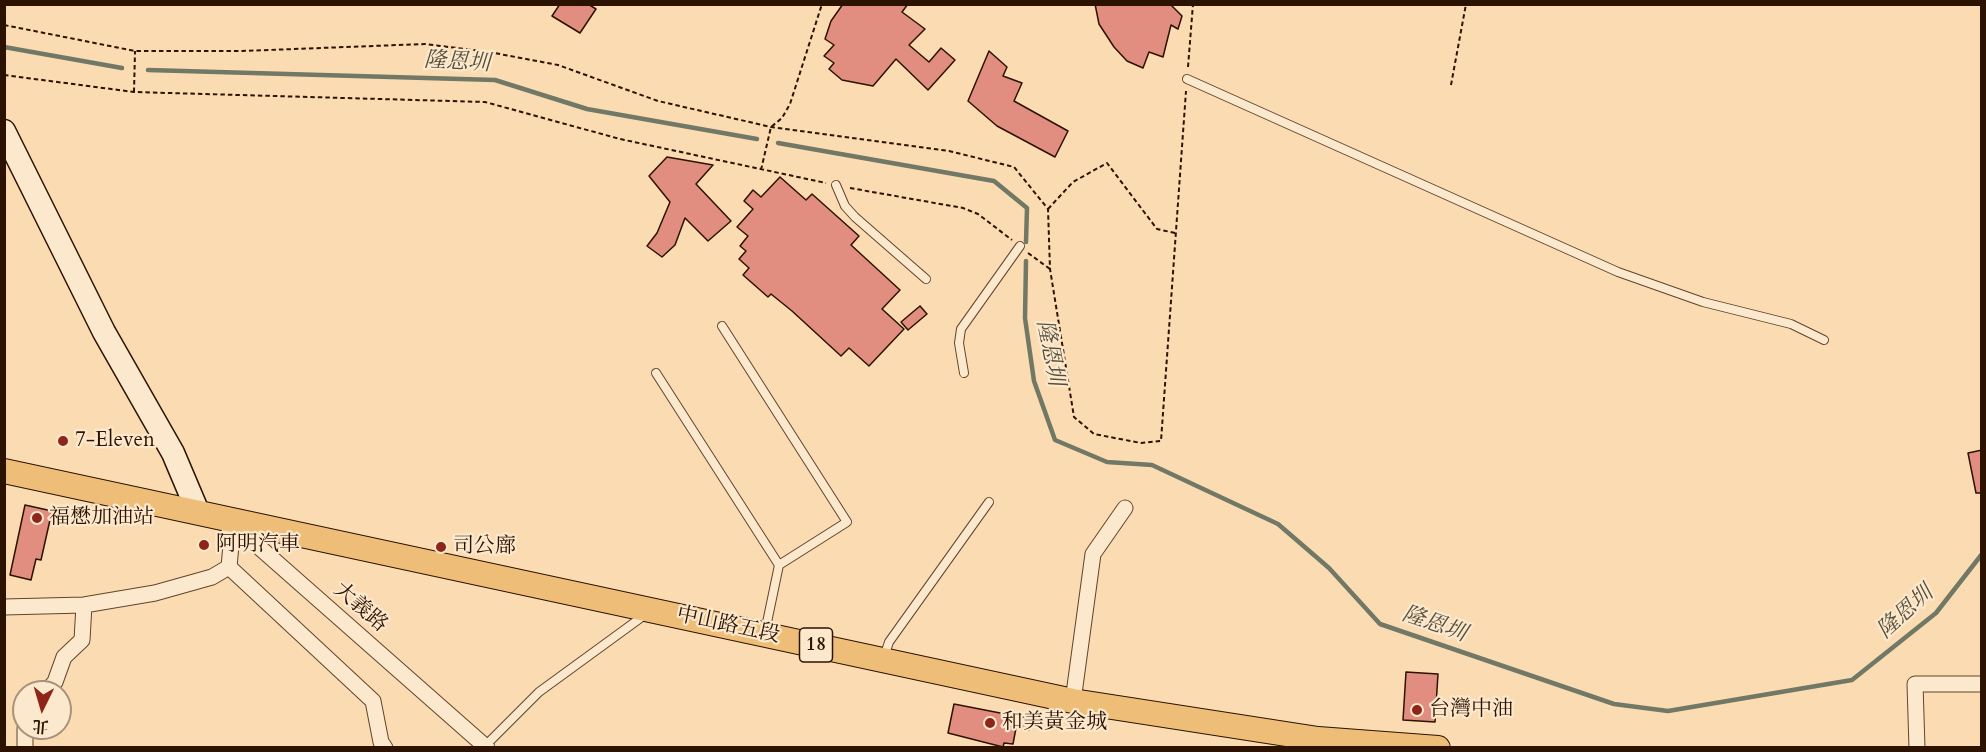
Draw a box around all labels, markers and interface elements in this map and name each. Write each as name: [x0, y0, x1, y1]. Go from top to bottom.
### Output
water label: 隆恩圳: [423, 48, 491, 78]
water label: 隆恩圳: [1030, 318, 1068, 388]
place label: 7-Eleven: [75, 428, 155, 454]
marker: 7-Eleven: [56, 434, 70, 448]
place label: 福懋加油站: [49, 505, 154, 531]
marker: 福懋加油站: [30, 511, 44, 525]
place label: 阿明汽車: [216, 532, 300, 558]
place label: 司公廍: [453, 534, 516, 560]
marker: 阿明汽車: [197, 538, 211, 552]
marker: 司公廍: [434, 540, 448, 554]
street label: 大義路: [328, 578, 392, 638]
water label: 隆恩圳: [1873, 581, 1939, 645]
water label: 隆恩圳: [1399, 602, 1469, 648]
street label: 中山路五段: [674, 603, 782, 649]
road number: 18: [800, 628, 832, 662]
north arrow: [12, 680, 72, 740]
place label: 台灣中油: [1429, 697, 1513, 723]
marker: 台灣中油: [1410, 703, 1424, 717]
place label: 和美黃金城: [1002, 710, 1107, 736]
text: 北: [32, 714, 50, 738]
marker: 和美黃金城: [983, 716, 997, 730]

